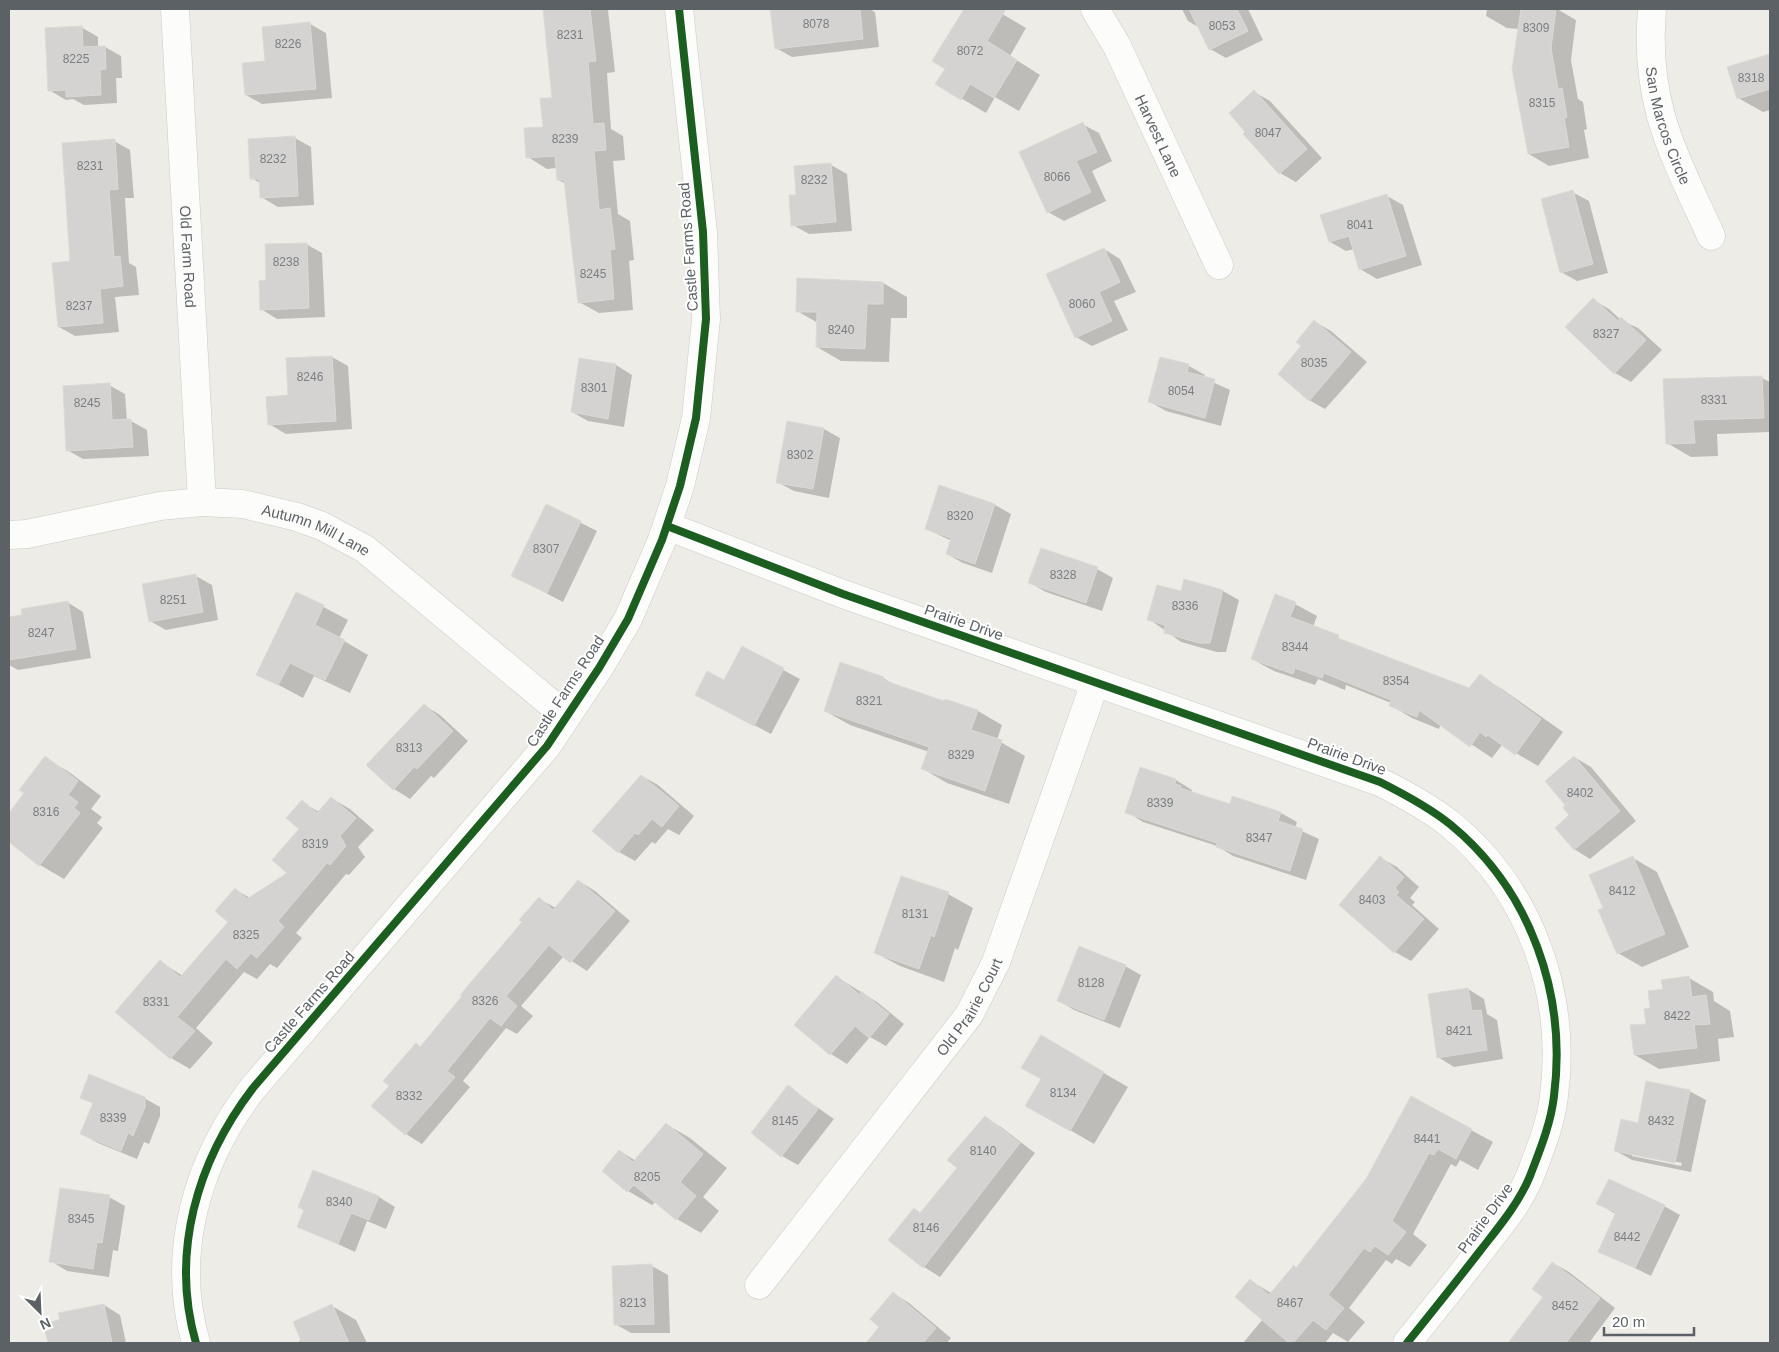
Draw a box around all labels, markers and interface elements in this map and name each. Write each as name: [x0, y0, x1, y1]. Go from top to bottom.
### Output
house number: 8078: [803, 17, 830, 31]
house number: 8053: [1209, 19, 1236, 33]
house number: 8309: [1523, 21, 1550, 35]
house number: 8231: [557, 28, 584, 42]
house number: 8226: [275, 37, 302, 51]
house number: 8072: [957, 44, 984, 58]
house number: 8225: [63, 52, 90, 66]
street label: San Marcos Circle: [1643, 66, 1695, 187]
house number: 8318: [1738, 71, 1765, 85]
street label: Harvest Lane: [1132, 92, 1185, 180]
house number: 8315: [1529, 96, 1556, 110]
house number: 8047: [1255, 126, 1282, 140]
house number: 8239: [552, 132, 579, 146]
house number: 8232: [260, 152, 287, 166]
house number: 8231: [77, 159, 104, 173]
house number: 8066: [1044, 170, 1071, 184]
house number: 8232: [801, 173, 828, 187]
street label: Castle Farms Road: [675, 182, 701, 312]
street label: Old Farm Road: [177, 205, 200, 308]
house number: 8041: [1347, 218, 1374, 232]
house number: 8238: [273, 255, 300, 269]
house number: 8245: [580, 267, 607, 281]
house number: 8060: [1069, 297, 1096, 311]
house number: 8237: [66, 299, 93, 313]
house number: 8240: [828, 323, 855, 337]
house number: 8327: [1593, 327, 1620, 341]
house number: 8035: [1301, 356, 1328, 370]
house number: 8246: [297, 370, 324, 384]
house number: 8301: [581, 381, 608, 395]
house number: 8054: [1168, 384, 1195, 398]
house number: 8331: [1701, 393, 1728, 407]
house number: 8245: [74, 396, 101, 410]
house number: 8302: [787, 448, 814, 462]
street label: Autumn Mill Lane: [260, 500, 374, 559]
house number: 8320: [947, 509, 974, 523]
house number: 8307: [533, 542, 560, 556]
house number: 8328: [1050, 568, 1077, 582]
house number: 8251: [160, 593, 187, 607]
house number: 8336: [1172, 599, 1199, 613]
street label: Prairie Drive: [922, 601, 1006, 643]
house number: 8247: [28, 626, 55, 640]
street label: Castle Farms Road: [523, 632, 607, 750]
house number: 8344: [1282, 640, 1309, 654]
house number: 8354: [1383, 674, 1410, 688]
house number: 8321: [856, 694, 883, 708]
street label: Prairie Drive: [1305, 734, 1389, 778]
house number: 8313: [396, 741, 423, 755]
house number: 8329: [948, 748, 975, 762]
house number: 8402: [1567, 786, 1594, 800]
house number: 8339: [1147, 796, 1174, 810]
house number: 8316: [33, 805, 60, 819]
house number: 8347: [1246, 831, 1273, 845]
house number: 8319: [302, 837, 329, 851]
house number: 8412: [1609, 884, 1636, 898]
house number: 8403: [1359, 893, 1386, 907]
house number: 8131: [902, 907, 929, 921]
house number: 8325: [233, 928, 260, 942]
street label: Castle Farms Road: [260, 948, 358, 1056]
street label: Old Prairie Court: [932, 955, 1005, 1059]
house number: 8128: [1078, 976, 1105, 990]
house number: 8326: [472, 994, 499, 1008]
house number: 8331: [143, 995, 170, 1009]
house number: 8422: [1664, 1009, 1691, 1023]
house number: 8421: [1446, 1024, 1473, 1038]
house number: 8134: [1050, 1086, 1077, 1100]
house number: 8332: [396, 1089, 423, 1103]
house number: 8339: [100, 1111, 127, 1125]
house number: 8145: [772, 1114, 799, 1128]
house number: 8432: [1648, 1114, 1675, 1128]
house number: 8441: [1414, 1132, 1441, 1146]
house number: 8140: [970, 1144, 997, 1158]
house number: 8205: [634, 1170, 661, 1184]
street label: Prairie Drive: [1454, 1180, 1516, 1256]
house number: 8340: [326, 1195, 353, 1209]
house number: 8345: [68, 1212, 95, 1226]
house number: 8146: [913, 1221, 940, 1235]
house number: 8442: [1614, 1230, 1641, 1244]
north arrow: [15, 1287, 65, 1337]
house number: 8213: [620, 1296, 647, 1310]
house number: 8467: [1277, 1296, 1304, 1310]
house number: 8452: [1552, 1299, 1579, 1313]
scale bar: [1604, 1304, 1694, 1336]
text: 20 m: [1612, 1313, 1645, 1330]
text: N: [37, 1315, 53, 1333]

